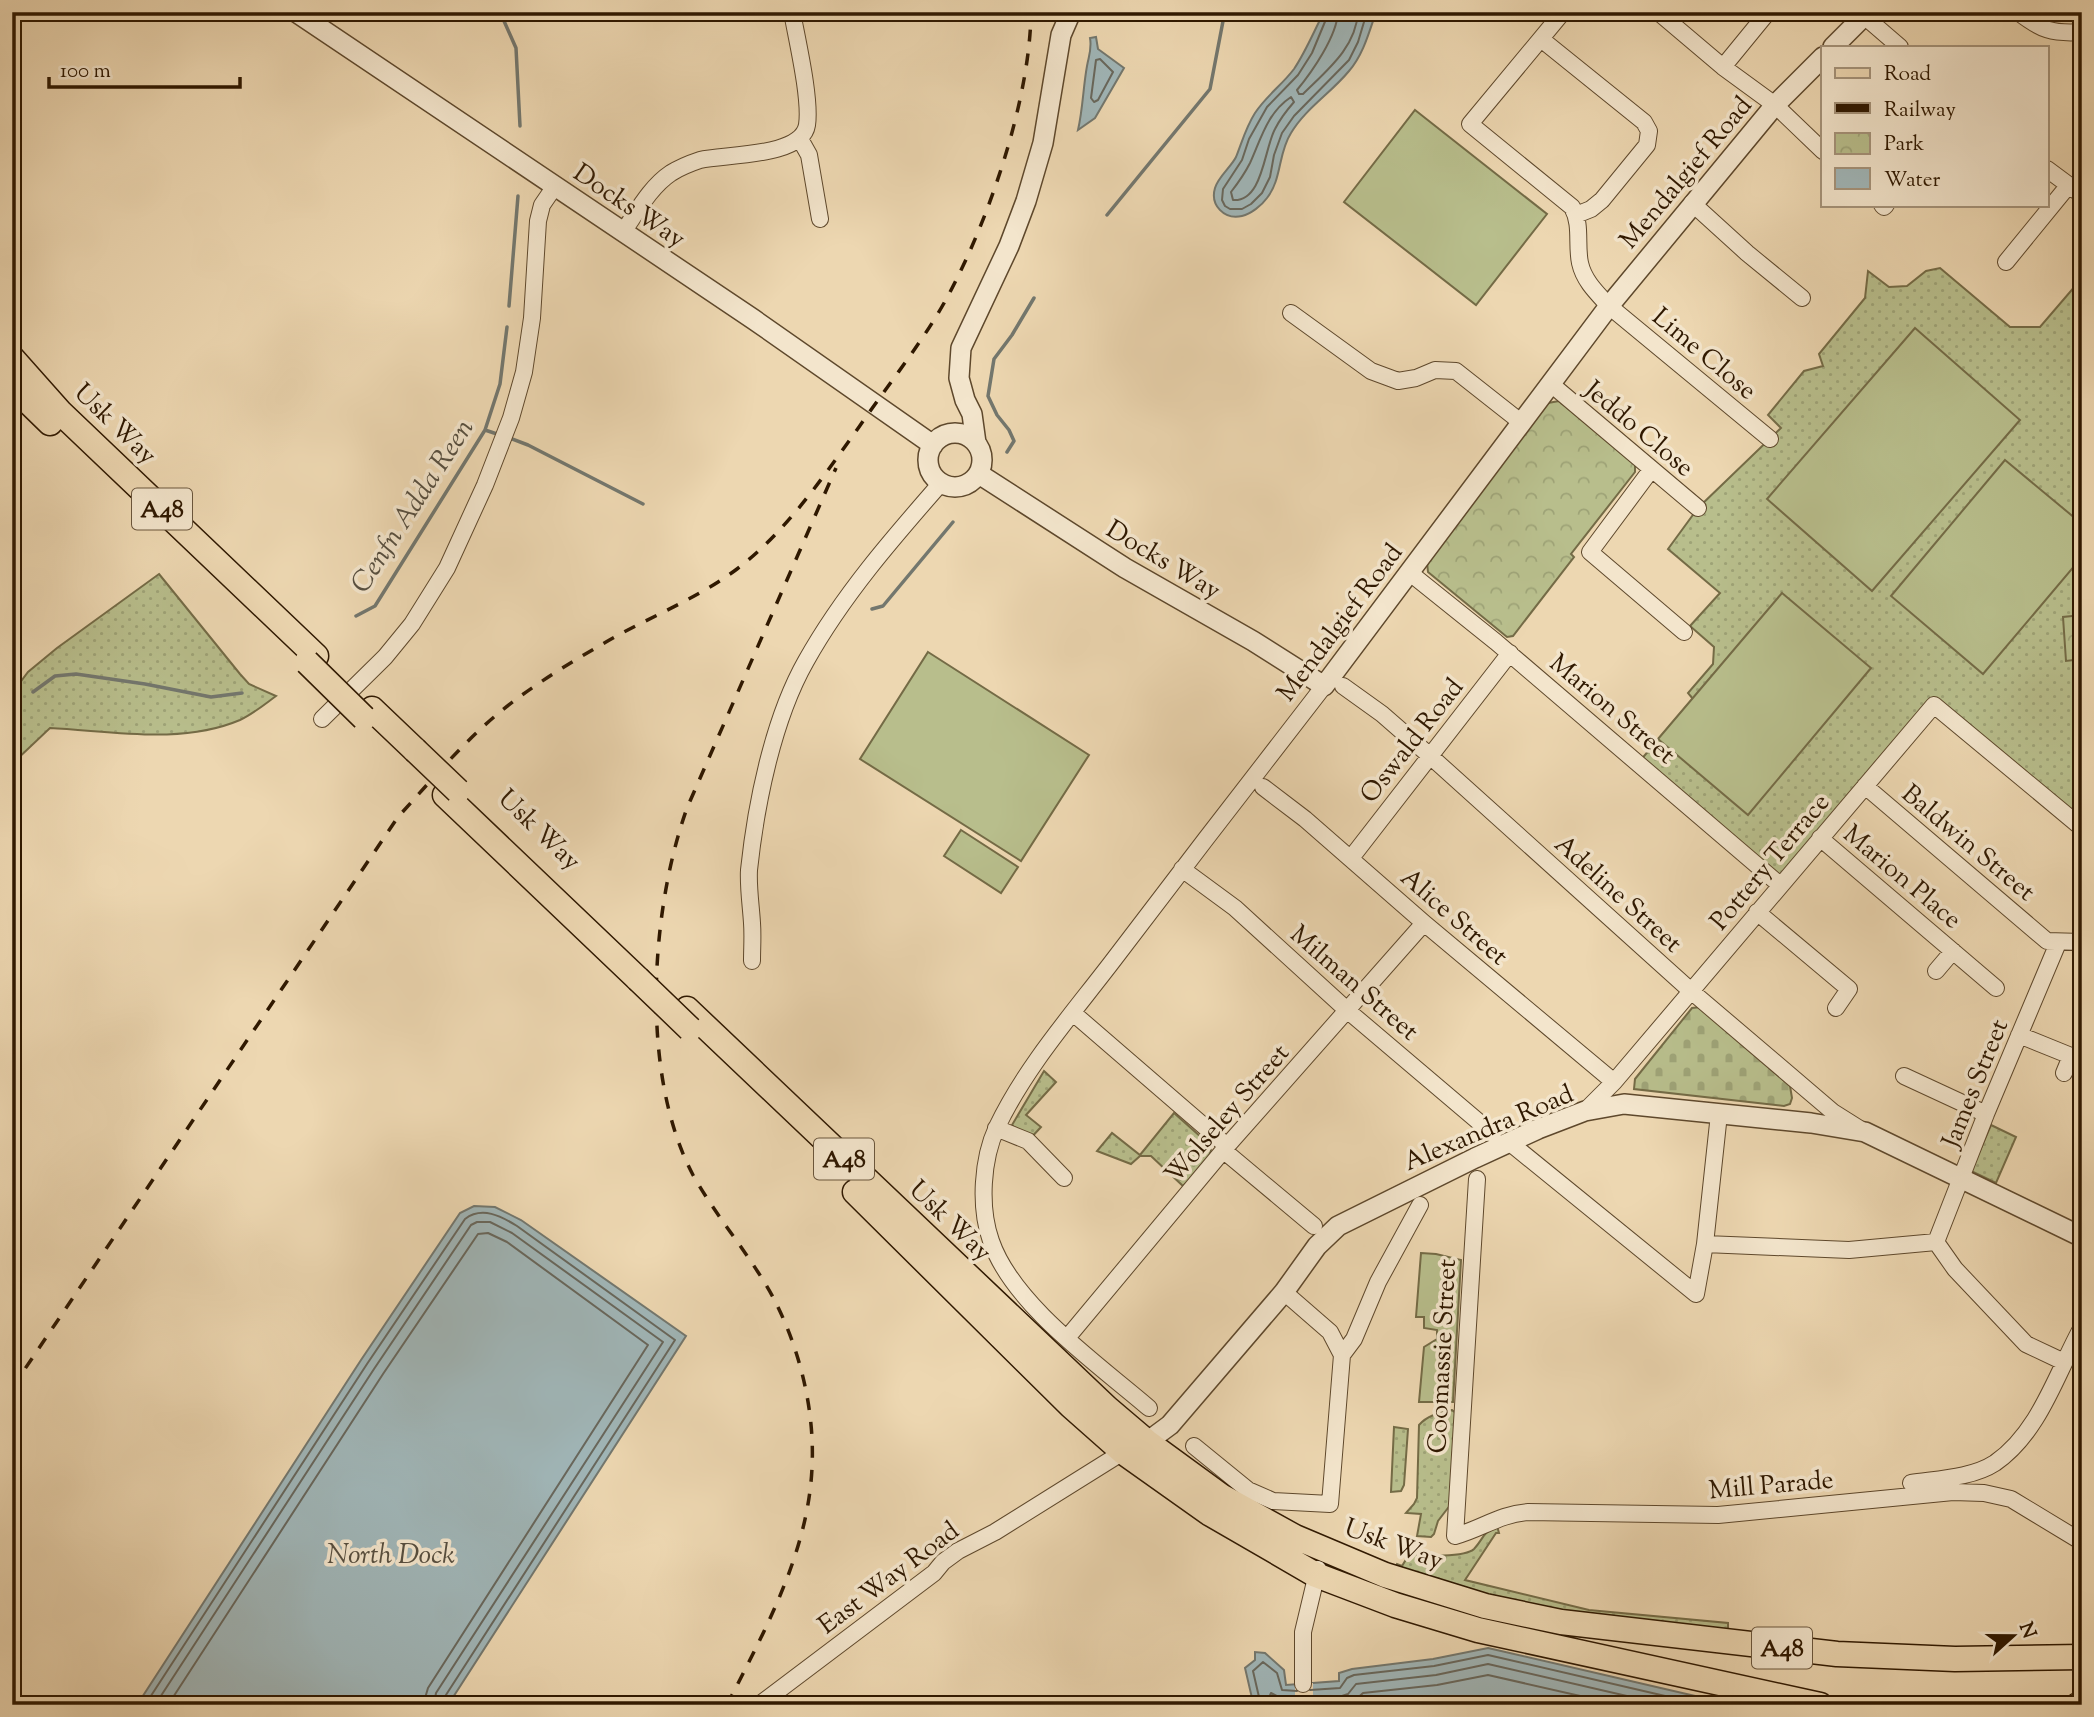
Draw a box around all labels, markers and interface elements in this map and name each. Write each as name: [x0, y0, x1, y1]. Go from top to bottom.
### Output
scale bar: [49, 46, 240, 90]
legend: [1821, 46, 2048, 206]
text: 100 m: [60, 57, 111, 87]
text: Road: [1884, 60, 1931, 90]
street label: Mendalgief Road: [1612, 89, 1762, 258]
text: Railway: [1884, 96, 1956, 126]
text: Park: [1884, 130, 1925, 160]
street label: Docks Way: [565, 156, 692, 258]
text: Water: [1884, 166, 1941, 196]
street label: Lime Close: [1643, 300, 1764, 410]
street label: Jeddo Close: [1574, 372, 1701, 487]
street label: Usk Way: [64, 376, 164, 474]
water label: Cenfn Adda Reen: [342, 411, 485, 602]
road number: A48: [132, 488, 192, 530]
street label: Docks Way: [1098, 512, 1227, 610]
street label: Mendalgief Road: [1269, 536, 1413, 710]
street label: Marion Street: [1540, 646, 1683, 774]
street label: Oswald Road: [1352, 671, 1474, 812]
street label: Baldwin Street: [1892, 777, 2042, 911]
street label: Usk Way: [488, 782, 588, 880]
street label: Pottery Terrace: [1702, 786, 1839, 939]
street label: Marion Place: [1834, 817, 1969, 939]
street label: Adeline Street: [1545, 827, 1690, 962]
street label: Alice Street: [1391, 861, 1515, 975]
street label: Milman Street: [1281, 917, 1426, 1050]
street label: James Street: [1933, 1014, 2019, 1156]
street label: Wolseley Street: [1157, 1037, 1299, 1193]
street label: Alexandra Road: [1398, 1077, 1580, 1182]
road number: A48: [814, 1139, 874, 1180]
street label: Usk Way: [899, 1173, 999, 1271]
street label: Coomassie Street: [1420, 1258, 1467, 1454]
street label: Mill Parade: [1707, 1463, 1835, 1510]
street label: Usk Way: [1338, 1510, 1448, 1580]
street label: East Way Road: [811, 1513, 968, 1644]
water label: North Dock: [327, 1536, 455, 1576]
north arrow: [1979, 1602, 2048, 1672]
text: N: [2011, 1619, 2042, 1643]
road number: A48: [1752, 1628, 1812, 1668]

